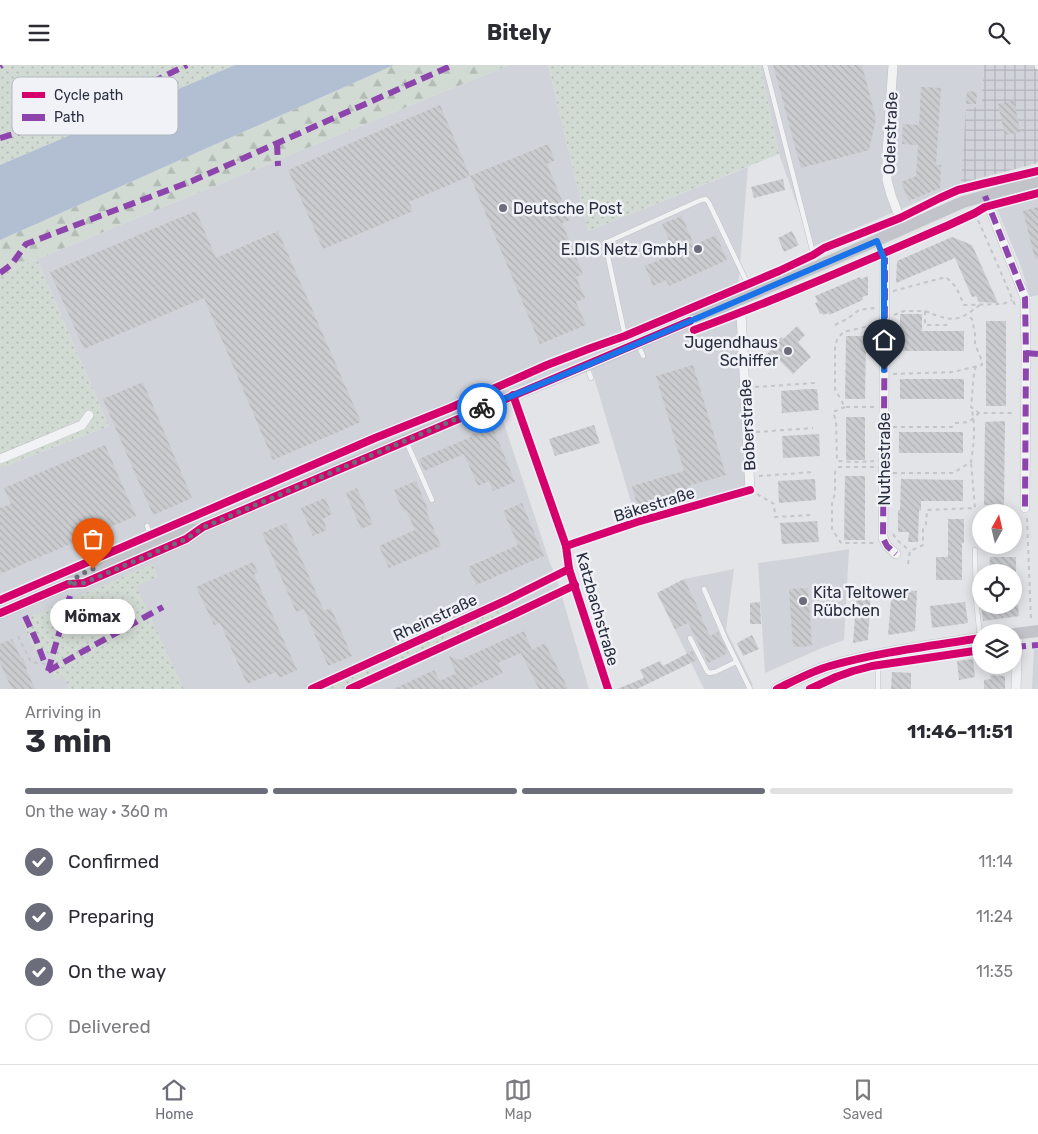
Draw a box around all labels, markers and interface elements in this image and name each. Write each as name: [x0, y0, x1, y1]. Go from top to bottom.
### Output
icon: menu: [25, 19, 53, 47]
text: Bitely: [487, 19, 551, 46]
icon: search: [985, 19, 1013, 47]
legend: [12, 77, 178, 135]
text: Cycle path: [54, 87, 123, 104]
street label: Oderstraße: [880, 91, 901, 175]
text: Path: [54, 109, 85, 126]
place label: Deutsche Post: [513, 199, 622, 218]
marker: Deutsche Post: [497, 202, 509, 214]
place label: E.DIS Netz GmbH: [561, 240, 688, 259]
marker: E.DIS Netz GmbH: [692, 243, 704, 255]
pin: [863, 319, 905, 370]
icon: home: [870, 326, 898, 354]
place label: Jugendhaus Schiffer: [684, 333, 778, 370]
marker: Jugendhaus Schiffer: [782, 345, 794, 357]
street label: Boberstraße: [736, 379, 759, 471]
courier: [457, 383, 507, 433]
icon: bike: [468, 394, 496, 422]
street label: Nuthestraße: [875, 412, 894, 506]
street label: Bäkestraße: [611, 483, 697, 526]
north arrow: [972, 504, 1022, 554]
map controls: [972, 504, 1022, 674]
pin: [72, 518, 114, 569]
icon: bag: [79, 525, 107, 553]
street label: Katzbachstraße: [572, 550, 623, 668]
button: locate: [972, 564, 1022, 614]
place label: Kita Teltower Rübchen: [813, 583, 909, 620]
street label: Rheinstraße: [390, 590, 480, 645]
marker: Kita Teltower Rübchen: [797, 595, 809, 607]
callout: Mömax: [51, 599, 136, 634]
text: Mömax: [64, 607, 121, 626]
button: layers: [972, 624, 1022, 674]
text: Arriving in: [25, 703, 101, 722]
text: 11:46–11:51: [907, 720, 1013, 743]
text: 3 min: [25, 722, 112, 760]
text: On the way · 360 m: [25, 802, 168, 821]
icon: check: [25, 848, 53, 876]
text: Confirmed: [68, 850, 159, 873]
text: 11:14: [978, 852, 1013, 871]
icon: check: [25, 903, 53, 931]
text: Preparing: [68, 905, 154, 928]
text: 11:24: [976, 907, 1013, 926]
icon: check: [25, 958, 53, 986]
text: On the way: [68, 960, 166, 983]
text: 11:35: [976, 962, 1013, 981]
text: Delivered: [68, 1015, 151, 1038]
tab: Home: [155, 1076, 194, 1123]
tab: Map: [504, 1076, 532, 1123]
tab: Saved: [843, 1076, 883, 1123]

